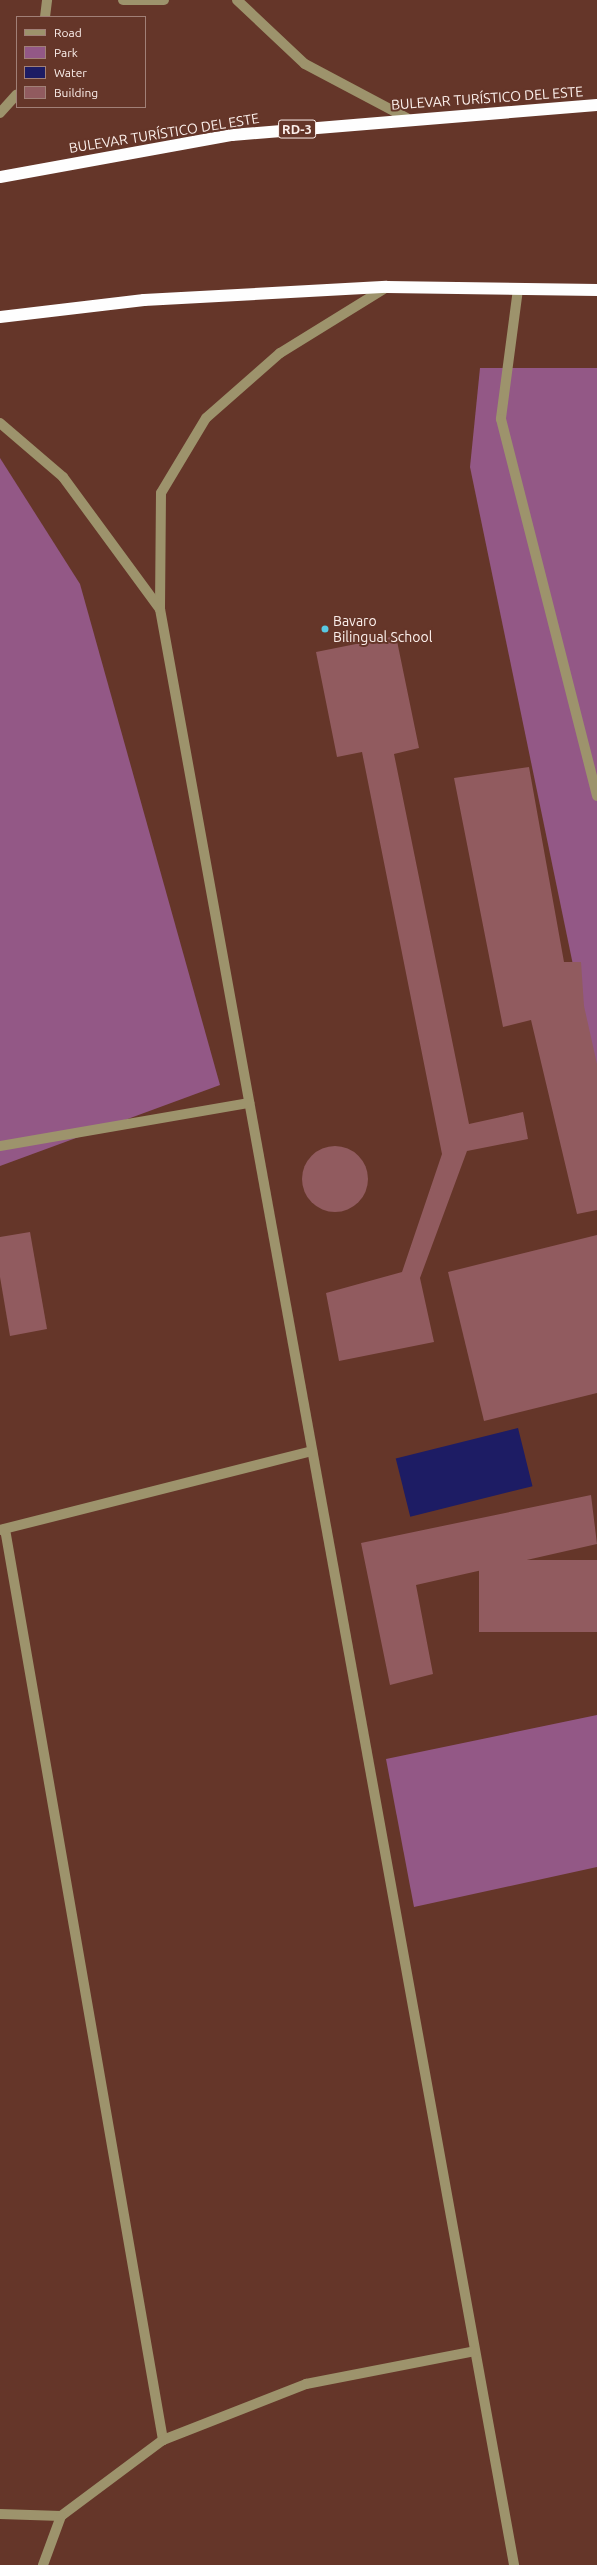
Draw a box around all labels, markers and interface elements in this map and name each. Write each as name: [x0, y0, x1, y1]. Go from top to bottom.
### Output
legend: [16, 16, 146, 108]
text: Road: [54, 26, 82, 39]
text: Park: [54, 46, 78, 59]
text: Water: [54, 66, 87, 79]
street label: BULEVAR TURÍSTICO DEL ESTE: [390, 83, 584, 113]
text: Building: [54, 86, 98, 99]
street label: BULEVAR TURÍSTICO DEL ESTE: [68, 110, 260, 156]
road number: RD-3: [278, 118, 316, 140]
place label: Bavaro Bilingual School: [333, 613, 432, 646]
marker: Bavaro Bilingual School: [320, 624, 330, 634]

